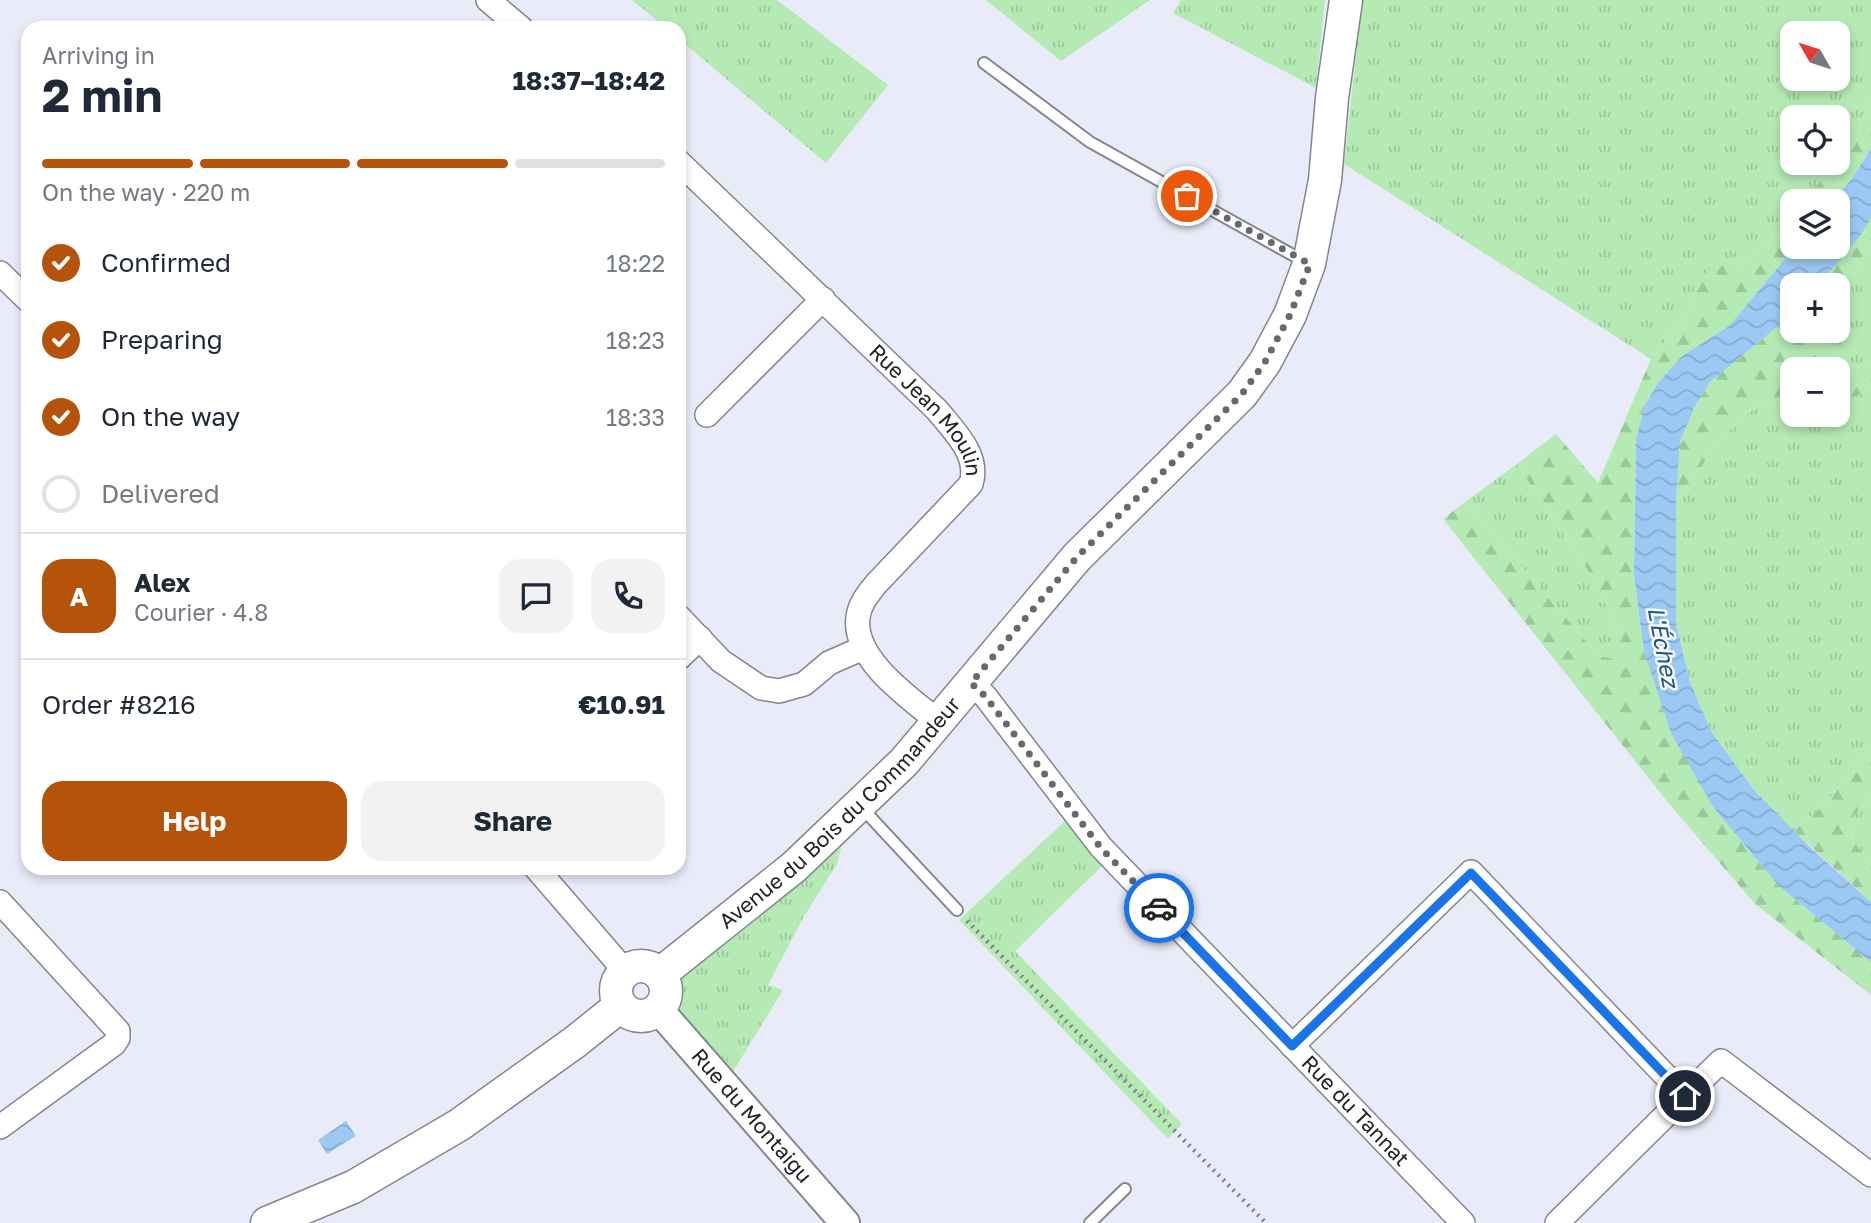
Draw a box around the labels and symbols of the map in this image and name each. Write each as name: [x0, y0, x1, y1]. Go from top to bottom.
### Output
north arrow: [1780, 21, 1850, 91]
pin: [1157, 166, 1217, 226]
street label: Rue Jean Moulin: [864, 338, 987, 477]
water label: L'Échez: [1642, 604, 1686, 692]
street label: Avenue du Bois du Commandeur: [713, 691, 965, 934]
courier: [1124, 873, 1194, 943]
street label: Rue du Montaigu: [687, 1043, 818, 1188]
street label: Rue du Tannat: [1297, 1049, 1415, 1171]
pin: [1655, 1066, 1715, 1126]

